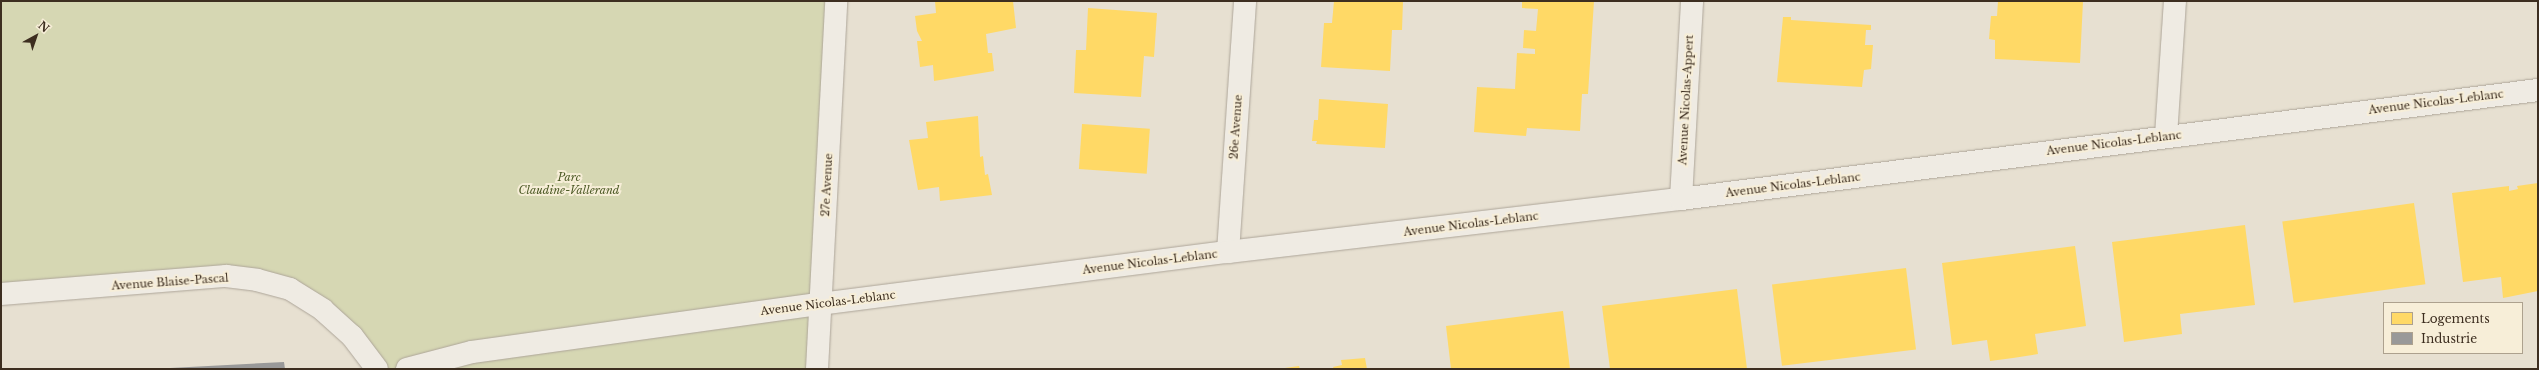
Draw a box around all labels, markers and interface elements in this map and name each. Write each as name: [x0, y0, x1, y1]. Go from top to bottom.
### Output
north arrow: [16, 16, 56, 56]
text: N: [35, 18, 52, 35]
street label: Avenue Nicolas-Appert: [1676, 35, 1696, 165]
street label: Avenue Nicolas-Leblanc: [2368, 87, 2504, 117]
street label: 26e Avenue: [1227, 94, 1245, 160]
street label: Avenue Nicolas-Leblanc: [2046, 128, 2182, 158]
street label: 27e Avenue: [819, 153, 835, 217]
street label: Avenue Nicolas-Leblanc: [1725, 170, 1861, 200]
park label: Parc Claudine-Vallerand: [519, 171, 619, 197]
street label: Avenue Nicolas-Leblanc: [1403, 209, 1539, 239]
street label: Avenue Nicolas-Leblanc: [1082, 247, 1218, 277]
street label: Avenue Blaise-Pascal: [111, 271, 229, 293]
street label: Avenue Nicolas-Leblanc: [760, 288, 896, 318]
legend: [2383, 302, 2523, 354]
text: Logements: [2421, 311, 2490, 326]
text: Industrie: [2421, 331, 2477, 346]

